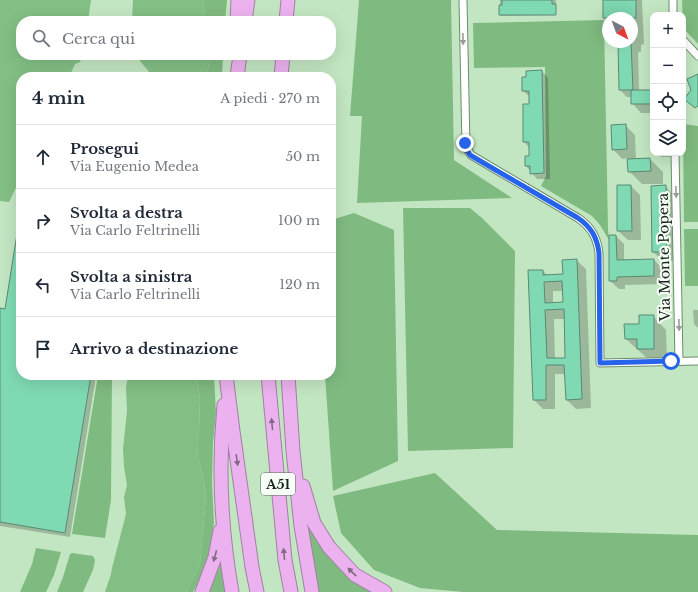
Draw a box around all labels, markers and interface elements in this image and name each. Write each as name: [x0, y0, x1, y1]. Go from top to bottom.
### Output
north arrow: [602, 12, 638, 48]
map controls: [650, 12, 686, 156]
button: +: [650, 12, 686, 48]
search box: [16, 16, 336, 60]
icon: search: [30, 27, 52, 49]
text: Cerca qui: [62, 29, 135, 48]
one-way arrow: [460, 33, 466, 46]
button: −: [650, 48, 686, 84]
button: locate: [650, 84, 686, 120]
text: 4 min: [32, 88, 85, 109]
text: A piedi · 270 m: [220, 90, 320, 107]
button: layers: [650, 120, 686, 156]
route end: [456, 134, 474, 152]
text: Prosegui: [70, 139, 139, 158]
icon: ahead: [32, 146, 54, 168]
text: 50 m: [286, 148, 320, 165]
text: Via Eugenio Medea: [70, 158, 199, 175]
one-way arrow: [673, 186, 679, 199]
street label: Via Monte Popera: [654, 192, 674, 322]
text: Svolta a destra: [70, 203, 183, 222]
icon: right: [32, 210, 54, 232]
text: 100 m: [278, 212, 320, 229]
text: Via Carlo Feltrinelli: [70, 222, 200, 239]
text: Svolta a sinistra: [70, 267, 192, 286]
icon: left: [32, 274, 54, 296]
text: 120 m: [279, 276, 320, 293]
text: Via Carlo Feltrinelli: [70, 286, 200, 303]
one-way arrow: [676, 319, 682, 332]
icon: arrive: [32, 338, 54, 360]
text: Arrivo a destinazione: [70, 339, 238, 358]
route start: [662, 352, 680, 370]
one-way arrow: [269, 418, 276, 430]
one-way arrow: [234, 454, 240, 466]
road number: A51: [261, 473, 295, 495]
one-way arrow: [281, 548, 288, 560]
one-way arrow: [211, 550, 217, 563]
one-way arrow: [347, 567, 357, 576]

